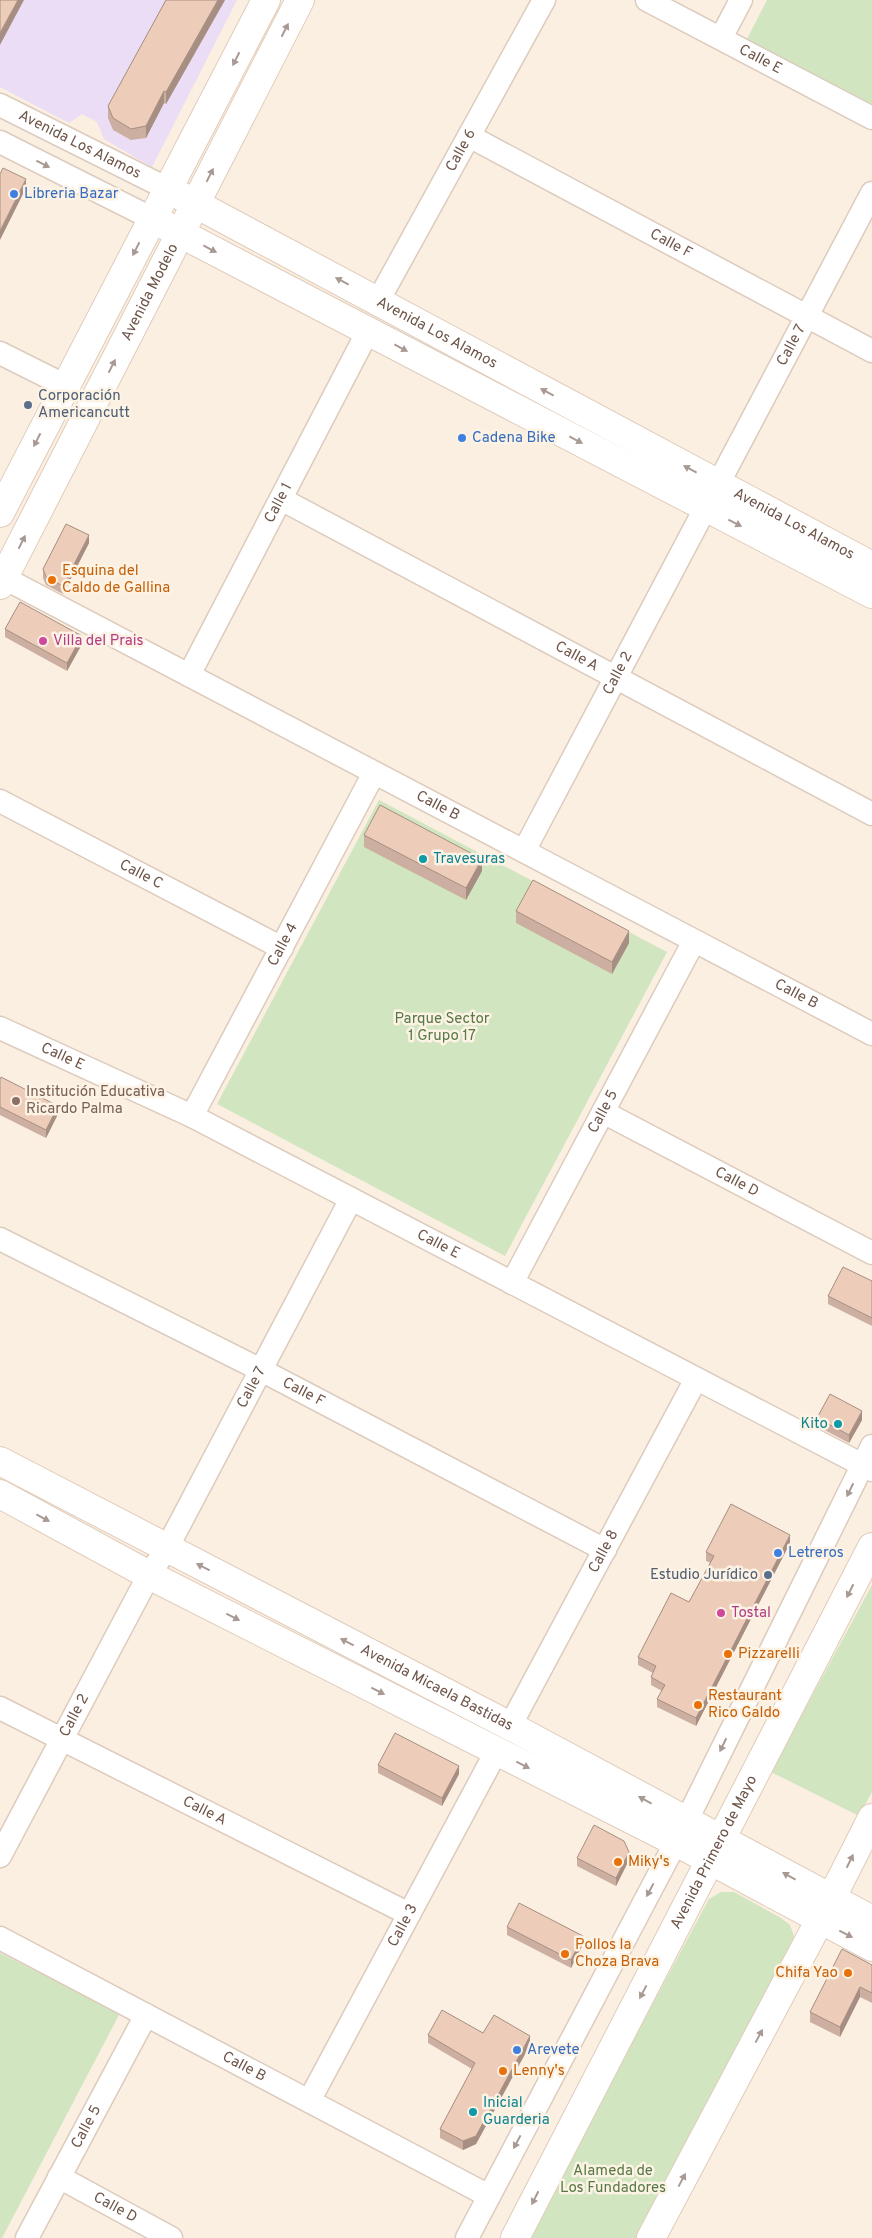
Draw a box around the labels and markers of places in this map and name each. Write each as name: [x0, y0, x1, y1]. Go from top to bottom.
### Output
place label: Libreria Bazar: [24, 185, 119, 204]
marker: Libreria Bazar: [8, 188, 20, 200]
place label: Corporación Americancutt: [38, 387, 130, 423]
marker: Corporación Americancutt: [22, 399, 34, 411]
place label: Cadena Bike: [472, 429, 556, 448]
marker: Cadena Bike: [456, 432, 468, 444]
place label: Esquina del Caldo de Gallina: [62, 562, 170, 598]
marker: Esquina del Caldo de Gallina: [46, 574, 58, 586]
place label: Villa del Prais: [53, 632, 144, 651]
marker: Villa del Prais: [37, 635, 49, 647]
place label: Travesuras: [433, 850, 505, 869]
marker: Travesuras: [417, 853, 429, 865]
place label: Institución Educativa Ricardo Palma: [26, 1083, 165, 1119]
marker: Institución Educativa Ricardo Palma: [10, 1095, 22, 1107]
place label: Kito: [800, 1415, 828, 1434]
marker: Kito: [832, 1418, 844, 1430]
place label: Letreros: [788, 1544, 844, 1563]
marker: Letreros: [772, 1547, 784, 1559]
place label: Estudio Jurídico: [650, 1566, 758, 1585]
marker: Estudio Jurídico: [762, 1569, 774, 1581]
place label: Tostal: [731, 1604, 771, 1623]
marker: Tostal: [715, 1607, 727, 1619]
place label: Pizzarelli: [738, 1645, 800, 1664]
marker: Pizzarelli: [722, 1648, 734, 1660]
place label: Restaurant Rico Galdo: [708, 1687, 782, 1723]
marker: Restaurant Rico Galdo: [692, 1699, 704, 1711]
place label: Miky's: [628, 1853, 670, 1872]
marker: Miky's: [612, 1856, 624, 1868]
place label: Pollos la Choza Brava: [575, 1936, 659, 1972]
marker: Pollos la Choza Brava: [559, 1948, 571, 1960]
place label: Chifa Yao: [775, 1964, 838, 1983]
marker: Chifa Yao: [842, 1967, 854, 1979]
place label: Arevete: [527, 2041, 580, 2060]
marker: Arevete: [511, 2044, 523, 2056]
place label: Lenny's: [513, 2062, 565, 2081]
marker: Lenny's: [497, 2065, 509, 2077]
place label: Inicial Guarderia: [483, 2094, 550, 2130]
marker: Inicial Guarderia: [467, 2106, 479, 2118]

